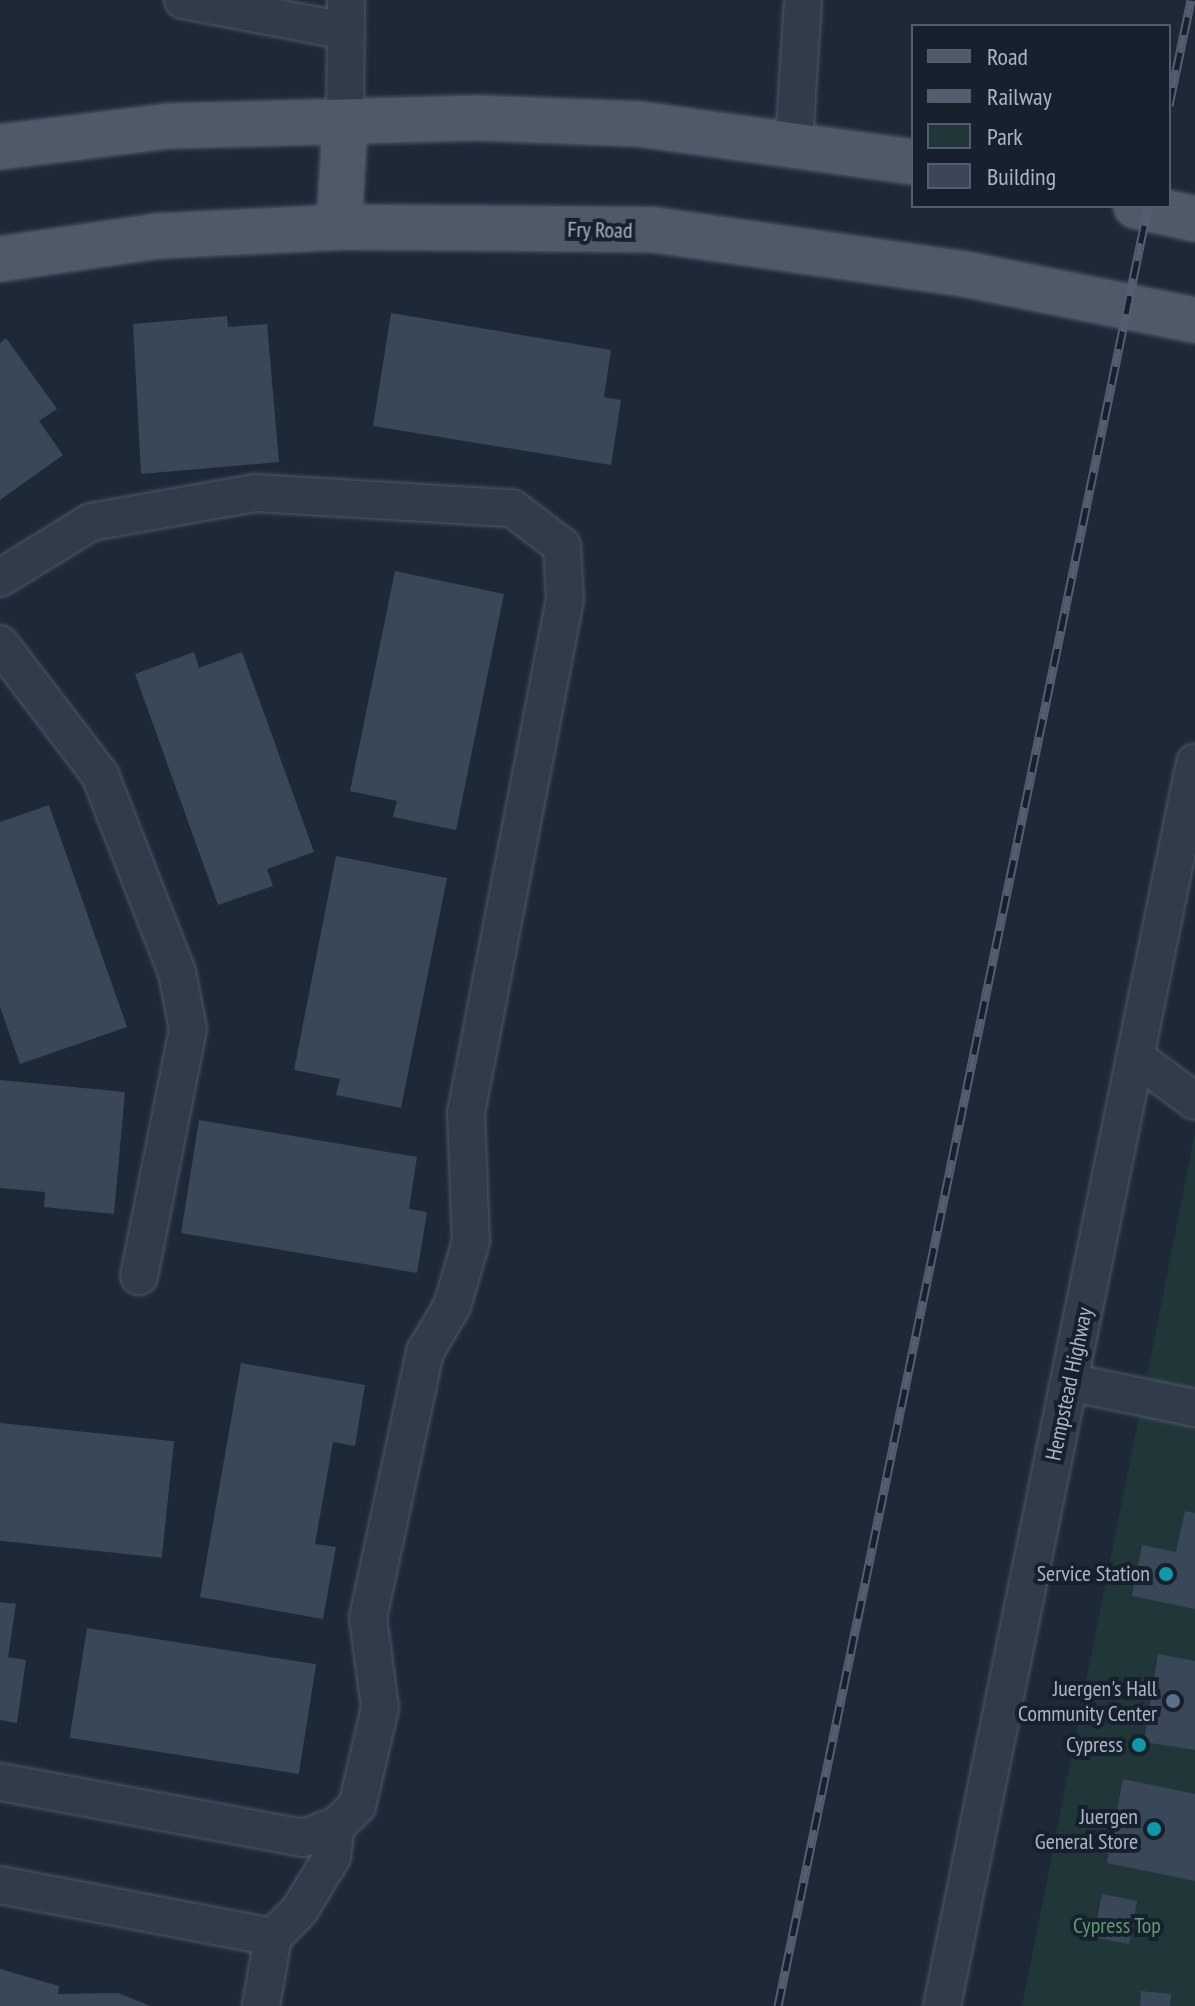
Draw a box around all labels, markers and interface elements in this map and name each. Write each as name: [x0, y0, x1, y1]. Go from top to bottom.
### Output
legend: [911, 24, 1171, 208]
text: Road: [987, 41, 1028, 72]
text: Railway: [987, 81, 1052, 112]
text: Park: [987, 121, 1023, 152]
text: Building: [987, 161, 1056, 192]
street label: Fry Road: [567, 216, 633, 244]
street label: Hempstead Highway: [1040, 1305, 1098, 1463]
place label: Service Station: [1037, 1561, 1150, 1587]
marker: Service Station: [1157, 1565, 1175, 1583]
place label: Juergen's Hall Community Center: [1017, 1675, 1157, 1726]
marker: Juergen's Hall Community Center: [1164, 1692, 1182, 1710]
place label: Cypress: [1066, 1732, 1123, 1758]
marker: Cypress: [1130, 1736, 1148, 1754]
place label: Juergen General Store: [1035, 1803, 1138, 1854]
marker: Juergen General Store: [1145, 1820, 1163, 1838]
park label: Cypress Top: [1073, 1913, 1161, 1939]

